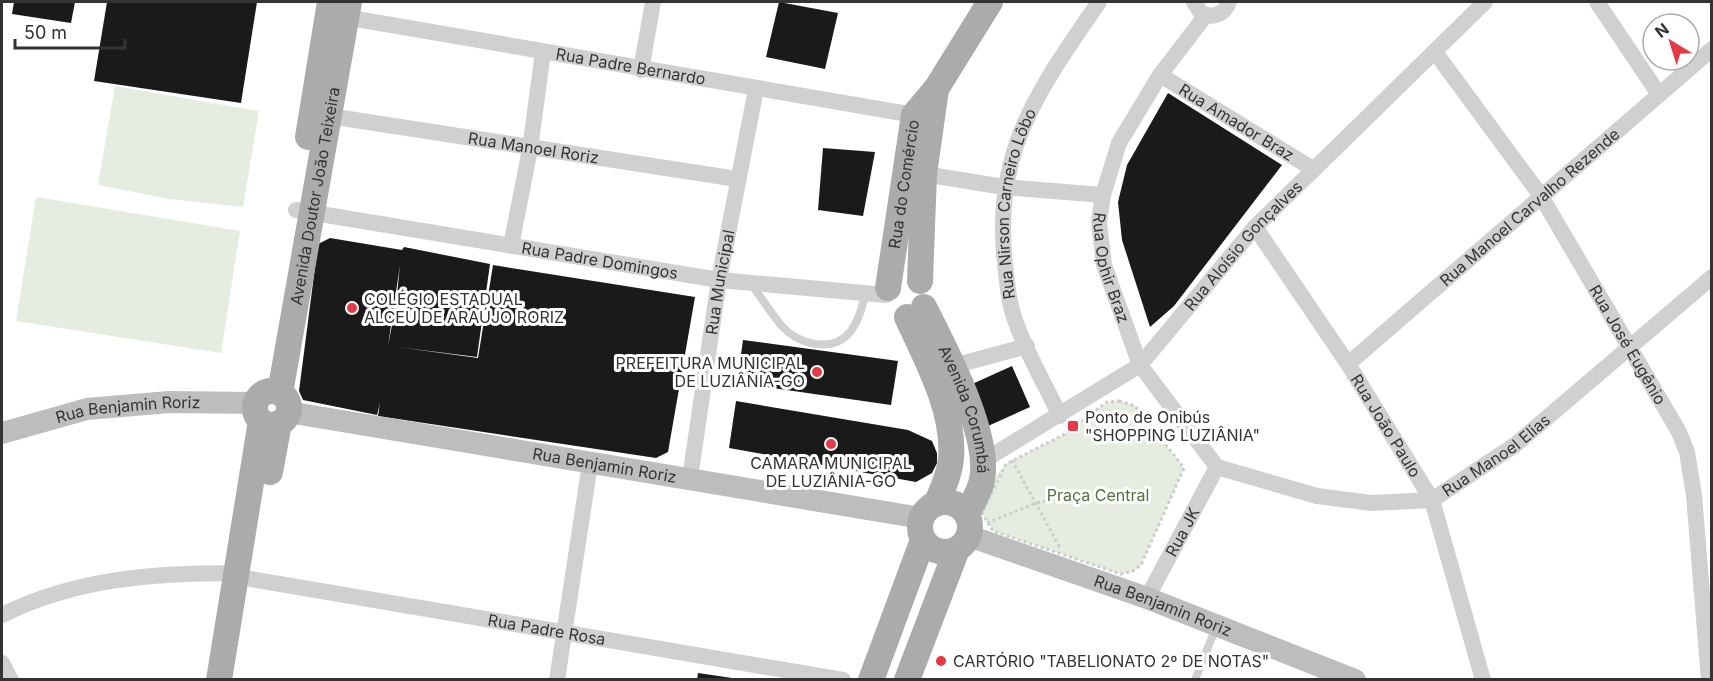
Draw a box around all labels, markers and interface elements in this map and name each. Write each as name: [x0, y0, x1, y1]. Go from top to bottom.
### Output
scale bar: [15, 12, 124, 50]
north arrow: [1641, 12, 1701, 72]
text: N: [1651, 19, 1673, 42]
text: 50 m: [24, 22, 67, 43]
street label: Rua Padre Bernardo: [554, 44, 707, 89]
street label: Rua Amador Braz: [1175, 79, 1298, 165]
street label: Avenida Doutor João Teixeira: [286, 85, 344, 307]
street label: Rua Nirson Carneiro Lôbo: [993, 105, 1040, 301]
street label: Rua do Comércio: [884, 118, 923, 250]
street label: Rua Manoel Carvalho Rezende: [1435, 124, 1624, 290]
street label: Rua Manoel Roriz: [467, 128, 600, 168]
street label: Rua Aloísio Gonçalves: [1180, 176, 1306, 314]
street label: Rua Ophir Braz: [1089, 211, 1134, 326]
street label: Rua Municipal: [701, 228, 739, 336]
street label: Rua Padre Domingos: [520, 238, 680, 283]
street label: Rua José Eugênio: [1585, 281, 1671, 408]
place label: COLÉGIO ESTADUAL ALCEU DE ARAÚJO RORIZ: [364, 289, 564, 327]
marker: COLÉGIO ESTADUAL ALCEU DE ARAÚJO RORIZ: [345, 301, 359, 315]
street label: Avenida Corumbá: [935, 342, 993, 474]
place label: PREFEITURA MUNICIPAL DE LUZIÂNIA-GO: [616, 353, 805, 391]
marker: PREFEITURA MUNICIPAL DE LUZIÂNIA-GO: [810, 365, 824, 379]
street label: Rua João Paulo: [1347, 370, 1425, 481]
street label: Rua Benjamin Roriz: [53, 392, 200, 427]
place label: Ponto de Onibús "SHOPPING LUZIÂNIA": [1085, 407, 1260, 445]
street label: Rua Manoel Elias: [1438, 410, 1554, 501]
marker: Ponto de Onibús "SHOPPING LUZIÂNIA": [1066, 419, 1080, 433]
marker: CAMARA MUNICIPAL DE LUZIÂNIA-GO: [824, 437, 838, 451]
street label: Rua Benjamin Roriz: [531, 443, 678, 487]
place label: CAMARA MUNICIPAL DE LUZIÂNIA-GO: [750, 453, 912, 491]
park label: Praça Central: [1047, 485, 1149, 505]
street label: Rua JK: [1161, 503, 1204, 560]
street label: Rua Benjamin Roriz: [1091, 570, 1235, 640]
street label: Rua Padre Rosa: [486, 610, 607, 649]
place label: CARTÓRIO "TABELIONATO 2º DE NOTAS": [953, 651, 1269, 671]
marker: CARTÓRIO "TABELIONATO 2º DE NOTAS": [934, 654, 948, 668]

